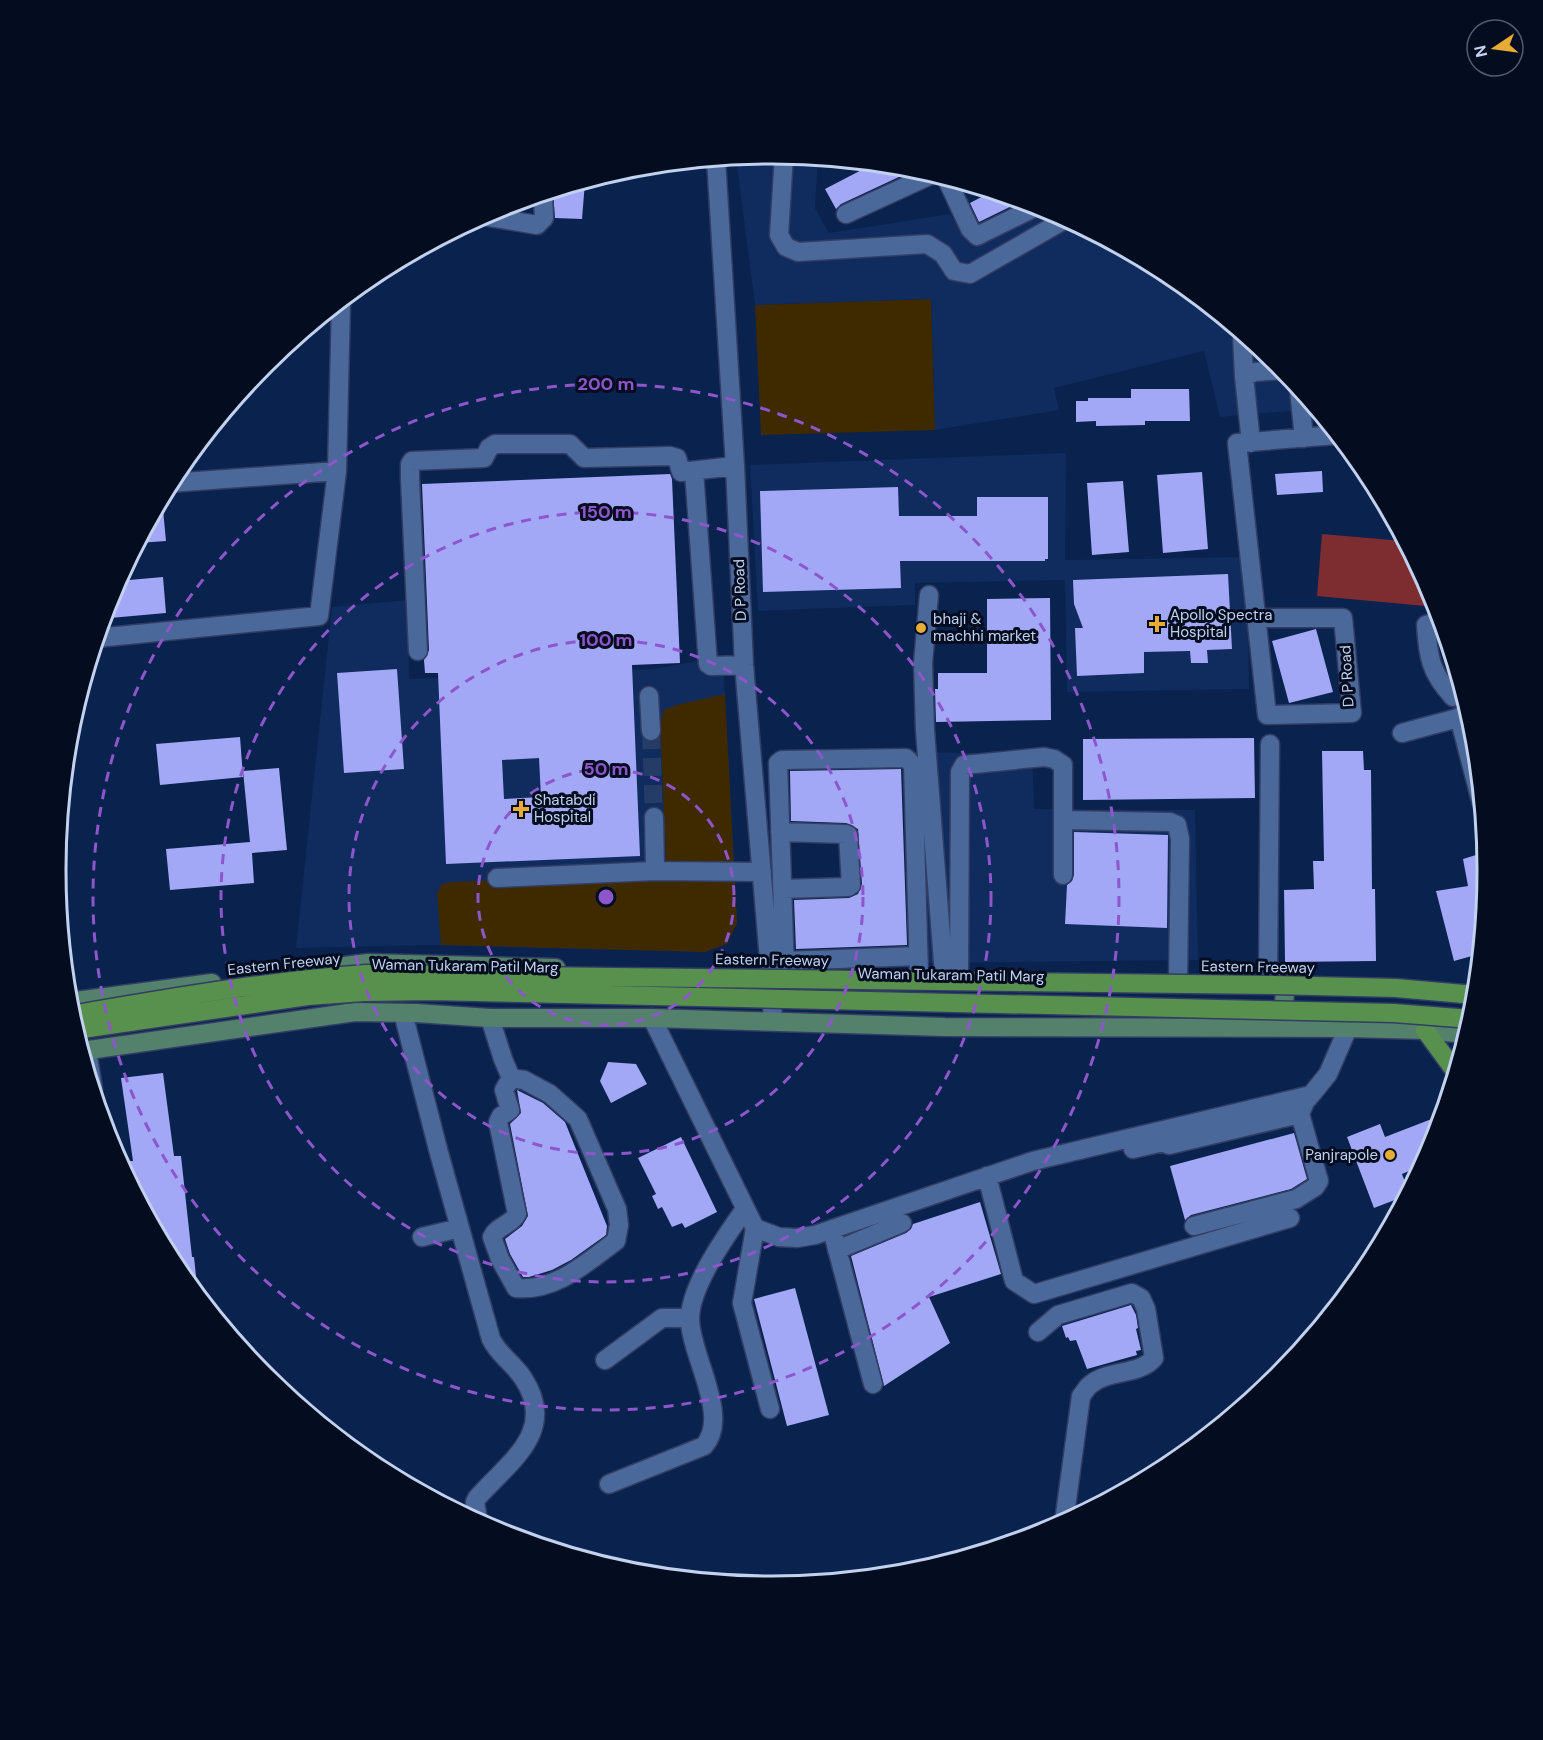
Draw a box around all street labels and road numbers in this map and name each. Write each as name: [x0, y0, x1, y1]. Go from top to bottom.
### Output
street label: D P Road: [729, 559, 751, 621]
street label: D P Road: [1335, 645, 1359, 707]
street label: Eastern Freeway: [226, 948, 342, 980]
street label: Eastern Freeway: [715, 949, 830, 971]
street label: Waman Tukaram Patil Marg: [371, 954, 559, 978]
street label: Eastern Freeway: [1201, 956, 1316, 978]
street label: Waman Tukaram Patil Marg: [857, 963, 1045, 987]

